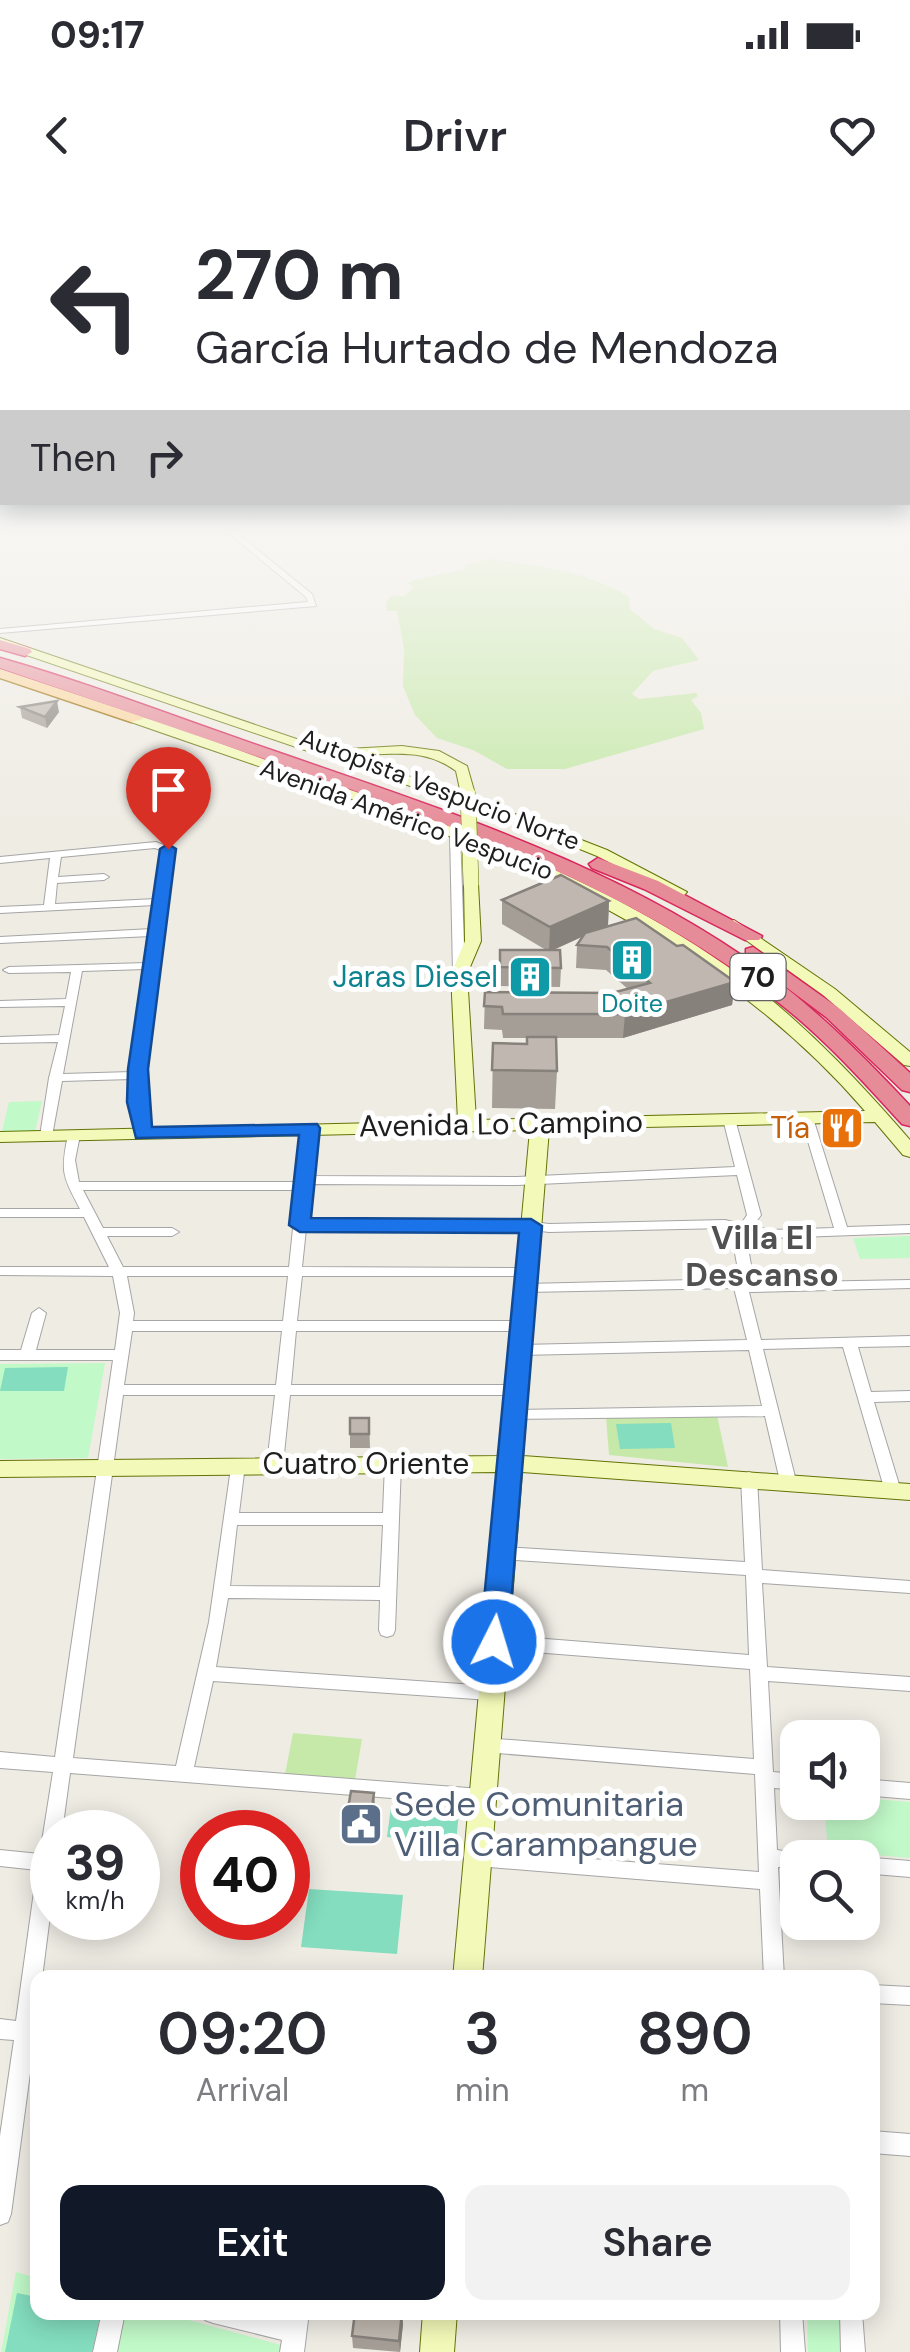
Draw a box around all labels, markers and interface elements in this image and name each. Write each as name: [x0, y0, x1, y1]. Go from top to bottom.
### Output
text: 09:17: [50, 10, 145, 60]
text: Drivr: [403, 106, 507, 165]
icon: back: [30, 108, 85, 163]
icon: heart: [825, 108, 880, 163]
text: 270 m: [195, 230, 404, 321]
icon: left: [30, 240, 160, 370]
text: García Hurtado de Mendoza: [195, 318, 779, 377]
icon: right: [137, 430, 192, 485]
text: Then: [30, 433, 117, 483]
street label: Autopista Vespucio Norte: [295, 721, 584, 858]
pin: [126, 747, 211, 850]
street label: Avenida Américo Vespucio: [256, 751, 558, 888]
icon: arrive: [141, 762, 196, 817]
building icon: Doite: [609, 937, 655, 983]
building icon: Jaras Diesel: [507, 954, 553, 1000]
road number: 70: [730, 954, 786, 1000]
place label: Jaras Diesel: [333, 957, 498, 996]
place label: Doite: [601, 987, 663, 1020]
street label: Avenida Lo Campino: [358, 1102, 644, 1145]
restaurant icon: Tía: [819, 1105, 865, 1151]
place label: Tía: [770, 1108, 810, 1147]
district label: Villa El Descanso: [685, 1217, 839, 1296]
street label: Cuatro Oriente: [263, 1444, 469, 1483]
position arrow: [442, 1590, 546, 1694]
map controls: [780, 1720, 880, 1940]
button: sound: [780, 1720, 880, 1820]
place label: Sede Comunitaria Villa Carampangue: [394, 1781, 698, 1867]
public building icon: Sede Comunitaria Villa Carampangue: [338, 1801, 384, 1847]
speed limit sign: 40: [180, 1810, 310, 1940]
text: 39: [65, 1830, 125, 1896]
button: search: [780, 1840, 880, 1940]
text: km/h: [65, 1884, 125, 1917]
text: 09:20: [157, 1994, 328, 2073]
text: 3: [464, 1994, 500, 2073]
text: 890: [637, 1994, 753, 2073]
text: Arrival: [196, 2069, 289, 2111]
text: min: [455, 2069, 510, 2111]
text: m: [680, 2069, 709, 2111]
button: Exit: [60, 2185, 445, 2300]
button: Share: [465, 2185, 850, 2300]

